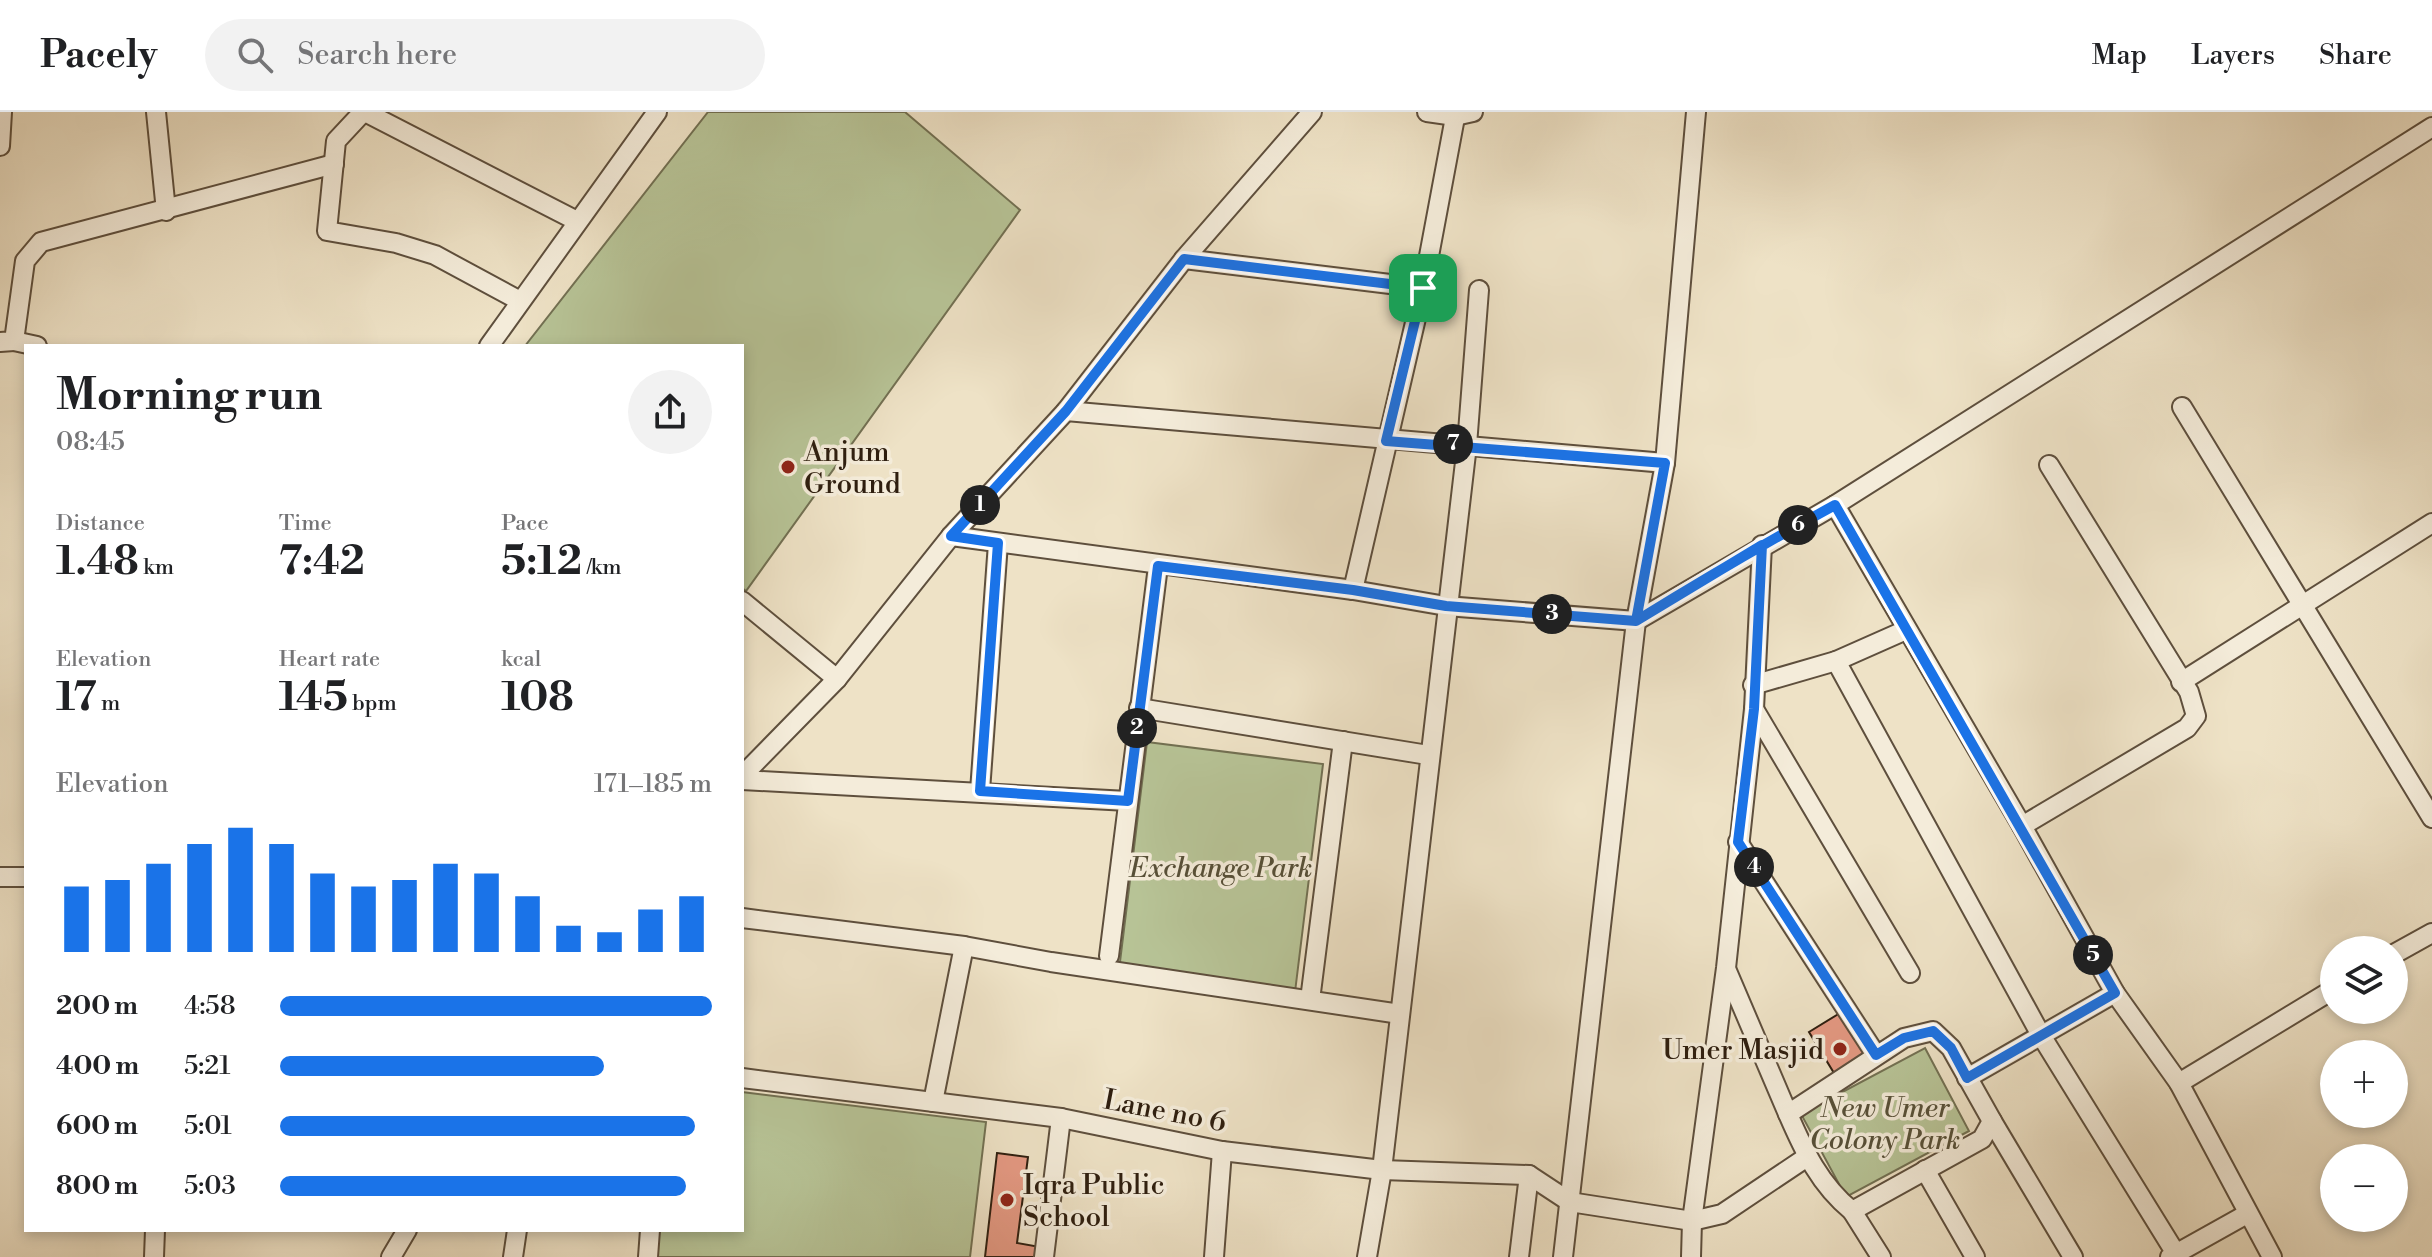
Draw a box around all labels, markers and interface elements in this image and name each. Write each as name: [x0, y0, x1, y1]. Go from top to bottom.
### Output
search box: [205, 19, 765, 91]
text: Pacely: [40, 32, 157, 79]
icon: search: [233, 33, 277, 77]
text: Search here: [297, 36, 457, 74]
text: Map: [2092, 38, 2147, 73]
text: Layers: [2191, 38, 2275, 73]
text: Share: [2319, 38, 2392, 73]
pin: [1389, 254, 1457, 322]
icon: arrive: [1401, 266, 1445, 310]
text: Morning run: [56, 368, 322, 423]
button: share: [628, 370, 712, 454]
pin: 7: [1433, 424, 1473, 464]
text: 08:45: [56, 426, 125, 458]
text: 7: [1447, 430, 1459, 457]
place label: Anjum Ground: [803, 435, 901, 502]
marker: Anjum Ground: [779, 458, 797, 476]
pin: 1: [960, 485, 1000, 525]
text: 1: [975, 491, 985, 518]
pin: 6: [1778, 505, 1818, 545]
text: Distance: [56, 510, 145, 537]
text: Time: [279, 510, 332, 537]
text: Pace: [501, 510, 549, 537]
text: 6: [1791, 511, 1805, 538]
text: 1.48: [56, 537, 139, 587]
text: 7:42: [279, 537, 365, 587]
text: 5:12: [501, 537, 582, 587]
text: km: [139, 554, 174, 581]
text: /km: [582, 554, 622, 581]
pin: 3: [1532, 594, 1572, 634]
text: 3: [1545, 600, 1559, 627]
text: Elevation: [56, 646, 151, 673]
text: Heart rate: [279, 646, 380, 673]
text: kcal: [501, 646, 541, 673]
text: 17: [56, 673, 97, 723]
text: 145: [279, 673, 348, 723]
text: 108: [501, 673, 574, 723]
text: m: [97, 690, 120, 717]
text: bpm: [348, 690, 397, 717]
pin: 2: [1117, 708, 1157, 748]
text: 2: [1130, 714, 1144, 741]
text: Elevation: [56, 768, 169, 800]
text: 171–185 m: [594, 768, 712, 800]
pin: 4: [1734, 847, 1774, 887]
park label: Exchange Park: [1127, 851, 1313, 886]
text: 4: [1747, 853, 1761, 880]
pin: 5: [2073, 935, 2113, 975]
map controls: [2320, 936, 2408, 1232]
button: layers: [2320, 936, 2408, 1024]
text: 5: [2086, 941, 2100, 968]
text: 200 m: [56, 990, 138, 1022]
text: 4:58: [184, 990, 236, 1022]
place label: Umer Masjid: [1662, 1033, 1824, 1068]
marker: Umer Masjid: [1831, 1040, 1849, 1058]
button: +: [2320, 1040, 2408, 1128]
text: 400 m: [56, 1050, 139, 1082]
text: 5:21: [184, 1050, 231, 1082]
street label: Lane no 6: [1100, 1082, 1229, 1141]
park label: New Umer Colony Park: [1810, 1091, 1960, 1158]
text: 600 m: [56, 1110, 138, 1142]
text: 5:01: [184, 1110, 232, 1142]
button: −: [2320, 1144, 2408, 1232]
place label: Iqra Public School: [1023, 1168, 1165, 1235]
text: 800 m: [56, 1170, 138, 1202]
text: 5:03: [184, 1170, 236, 1202]
marker: Iqra Public School: [998, 1191, 1016, 1209]

